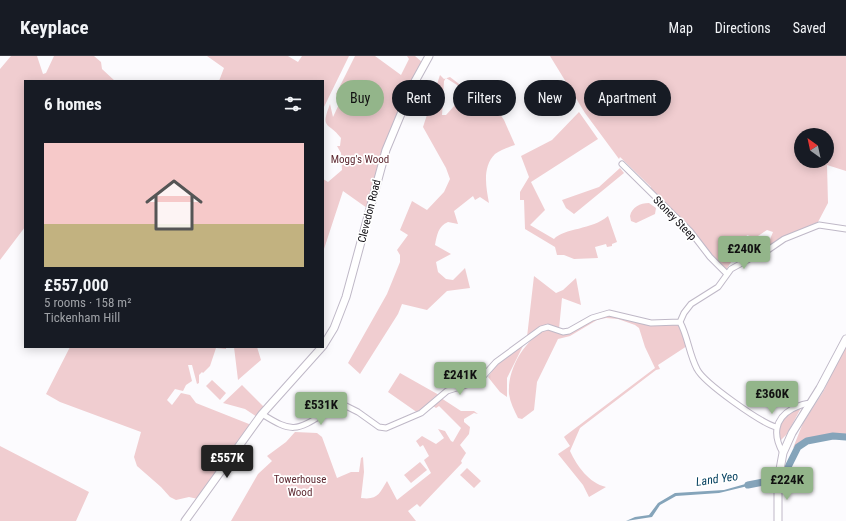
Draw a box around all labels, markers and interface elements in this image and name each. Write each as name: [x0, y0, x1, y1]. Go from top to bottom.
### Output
text: Keyplace: [20, 16, 89, 39]
text: Map: [669, 20, 693, 36]
text: Directions: [715, 20, 771, 36]
text: Saved: [793, 20, 826, 36]
chip: Buy: [336, 80, 384, 116]
chip: Rent: [392, 80, 445, 116]
chip: Filters: [453, 80, 516, 116]
chip: New: [524, 80, 576, 116]
chip: Apartment: [584, 80, 671, 116]
icon: filters: [282, 93, 304, 115]
text: 6 homes: [44, 94, 102, 114]
north arrow: [794, 128, 834, 168]
map controls: [794, 128, 834, 168]
park label: Mogg's Wood: [331, 153, 389, 166]
icon: home: [138, 169, 210, 241]
street label: Clevedon Road: [355, 178, 384, 244]
street label: Stoney Steep: [650, 193, 699, 243]
pin: £240K: [716, 236, 772, 270]
text: £240K: [727, 241, 761, 256]
text: £557,000: [44, 275, 109, 295]
text: 5 rooms · 158 m²: [44, 295, 131, 310]
text: Tickenham Hill: [44, 310, 120, 325]
pin: £241K: [432, 362, 488, 396]
text: £241K: [443, 367, 477, 382]
pin: £360K: [744, 381, 800, 415]
text: £360K: [755, 386, 789, 401]
pin: £531K: [293, 392, 349, 426]
text: £531K: [304, 397, 338, 412]
pin: £557K: [199, 445, 255, 479]
text: £557K: [210, 450, 244, 465]
pin: £224K: [759, 467, 815, 501]
water label: Land Yeo: [695, 469, 739, 489]
text: £224K: [770, 472, 804, 487]
park label: Towerhouse Wood: [274, 473, 326, 499]

